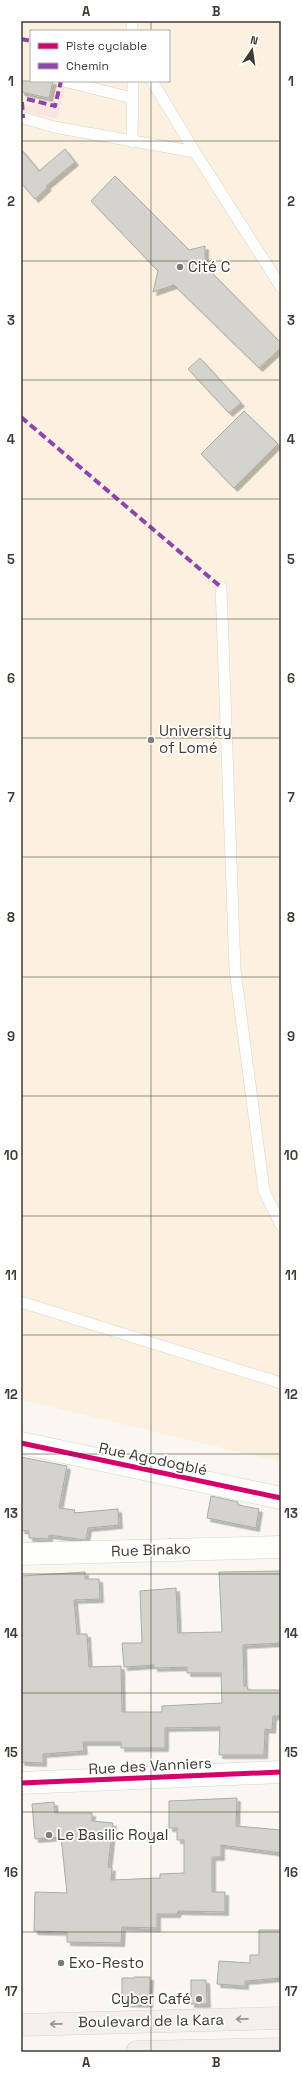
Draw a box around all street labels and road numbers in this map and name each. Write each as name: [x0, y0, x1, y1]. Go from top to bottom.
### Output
street label: Rue Agodogblé: [97, 1438, 209, 1479]
street label: Rue Binako: [111, 1539, 191, 1560]
street label: Rue des Vanniers: [88, 1753, 212, 1778]
street label: Boulevard de la Kara: [78, 2010, 225, 2031]

